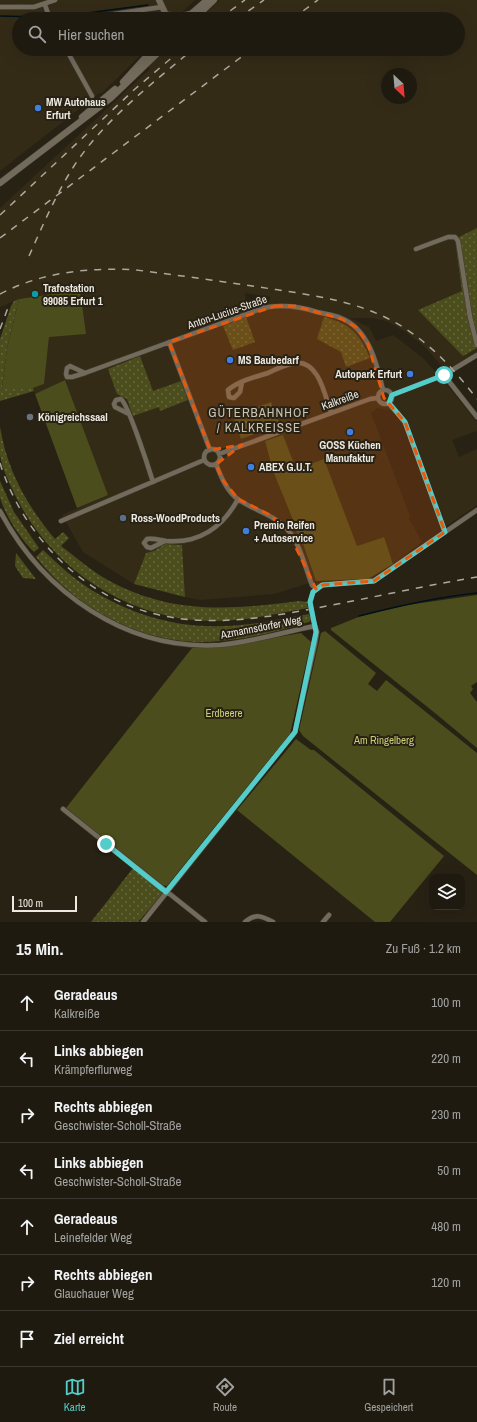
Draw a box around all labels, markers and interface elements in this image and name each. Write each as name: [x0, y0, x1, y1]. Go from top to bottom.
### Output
search box: [12, 12, 465, 56]
icon: search: [26, 23, 48, 45]
text: Hier suchen: [58, 24, 124, 45]
north arrow: [381, 68, 417, 104]
place label: MW Autohaus Erfurt: [46, 95, 106, 122]
marker: MW Autohaus Erfurt: [33, 103, 43, 113]
place label: Trafostation 99085 Erfurt 1: [43, 281, 103, 308]
marker: Trafostation 99085 Erfurt 1: [30, 289, 40, 299]
street label: Anton-Lucius-Straße: [184, 292, 269, 332]
place label: MS Baubedarf: [238, 353, 299, 367]
marker: MS Baubedarf: [225, 355, 235, 365]
route start: [435, 366, 453, 384]
place label: Autopark Erfurt: [335, 367, 402, 381]
marker: Autopark Erfurt: [405, 369, 415, 379]
street label: Kalkreiße: [319, 387, 361, 413]
district label: GÜTERBAHNHOF / KALKREISSE: [208, 404, 310, 436]
place label: Königreichssaal: [38, 410, 108, 424]
marker: Königreichssaal: [25, 412, 35, 422]
marker: GOSS Küchen Manufaktur: [345, 427, 355, 437]
place label: GOSS Küchen Manufaktur: [319, 438, 381, 465]
place label: ABEX G.U.T.: [259, 460, 313, 474]
marker: ABEX G.U.T.: [246, 462, 256, 472]
place label: Ross-WoodProducts: [131, 511, 220, 525]
marker: Ross-WoodProducts: [118, 513, 128, 523]
place label: Premio Reifen + Autoservice: [254, 518, 315, 545]
marker: Premio Reifen + Autoservice: [241, 526, 251, 536]
street label: Azmannsdorfer Weg: [218, 612, 303, 642]
park label: Erdbeere: [205, 706, 243, 720]
park label: Am Ringelberg: [353, 733, 414, 747]
route end: [97, 835, 115, 853]
map controls: [429, 874, 465, 910]
button: layers: [429, 874, 465, 910]
scale bar: [12, 894, 77, 913]
text: 100 m: [18, 896, 43, 910]
text: 15 Min.: [16, 937, 63, 960]
text: Zu Fuß · 1.2 km: [386, 940, 461, 957]
text: Geradeaus: [54, 984, 118, 1005]
icon: ahead: [16, 992, 38, 1014]
text: 100 m: [431, 994, 461, 1011]
text: Kalkreiße: [54, 1005, 100, 1022]
text: Links abbiegen: [54, 1040, 144, 1061]
icon: left: [16, 1048, 38, 1070]
text: 220 m: [431, 1050, 461, 1067]
text: Krämpferflurweg: [54, 1061, 132, 1078]
text: Rechts abbiegen: [54, 1096, 152, 1117]
icon: right: [16, 1104, 38, 1126]
text: 230 m: [431, 1106, 461, 1123]
text: Geschwister-Scholl-Straße: [54, 1117, 181, 1134]
text: Links abbiegen: [54, 1152, 144, 1173]
icon: left: [16, 1160, 38, 1182]
text: 50 m: [437, 1162, 461, 1179]
text: Geschwister-Scholl-Straße: [54, 1173, 181, 1190]
text: Geradeaus: [54, 1208, 118, 1229]
icon: ahead: [16, 1216, 38, 1238]
text: 480 m: [431, 1218, 461, 1235]
text: Leinefelder Weg: [54, 1229, 132, 1246]
text: Rechts abbiegen: [54, 1264, 152, 1285]
icon: right: [16, 1272, 38, 1294]
text: 120 m: [431, 1274, 461, 1291]
text: Glauchauer Weg: [54, 1285, 134, 1302]
icon: arrive: [16, 1328, 38, 1350]
text: Ziel erreicht: [54, 1328, 124, 1349]
tab: Karte: [64, 1376, 86, 1414]
tab: Route: [213, 1376, 237, 1414]
tab: Gespeichert: [364, 1376, 413, 1414]

